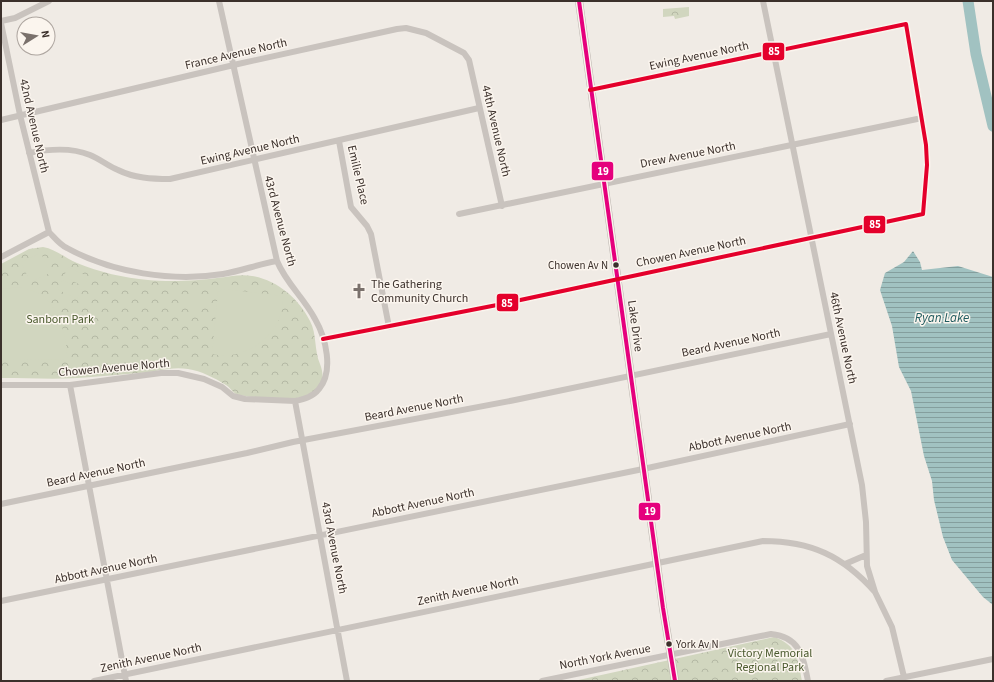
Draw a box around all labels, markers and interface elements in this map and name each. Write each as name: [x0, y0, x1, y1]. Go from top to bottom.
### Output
north arrow: [16, 16, 56, 56]
text: N: [37, 29, 53, 39]
street label: France Avenue North: [183, 34, 289, 74]
street label: Ewing Avenue North: [648, 37, 750, 75]
line badge: 85: [762, 42, 785, 61]
text: 85: [768, 44, 780, 59]
street label: 42nd Avenue North: [15, 77, 53, 175]
street label: 44th Avenue North: [477, 84, 515, 178]
street label: Ewing Avenue North: [199, 130, 301, 170]
street label: Drew Avenue North: [639, 137, 737, 173]
street label: Emilie Place: [343, 144, 373, 207]
line badge: 19: [591, 161, 614, 181]
text: 19: [597, 164, 609, 179]
street label: 43rd Avenue North: [260, 174, 300, 268]
line badge: 85: [863, 215, 886, 234]
text: 85: [869, 217, 881, 232]
street label: Chowen Avenue North: [635, 232, 747, 272]
place label: Chowen Av N: [548, 258, 608, 273]
marker: Chowen Av N: [611, 260, 621, 270]
place label: The Gathering Community Church: [371, 276, 468, 307]
church icon: The Gathering Community Church: [350, 282, 368, 300]
street label: 46th Avenue North: [825, 291, 861, 385]
line badge: 85: [496, 293, 519, 312]
text: 85: [501, 296, 513, 311]
street label: Lake Drive: [623, 299, 647, 353]
water label: Ryan Lake: [915, 309, 969, 327]
park label: Sanborn Park: [26, 311, 94, 328]
street label: Beard Avenue North: [680, 324, 782, 362]
street label: Chowen Avenue North: [58, 355, 170, 381]
street label: Beard Avenue North: [363, 390, 465, 426]
street label: Abbott Avenue North: [687, 418, 793, 456]
street label: Beard Avenue North: [45, 454, 147, 492]
street label: Abbott Avenue North: [370, 484, 476, 522]
street label: 43rd Avenue North: [317, 501, 351, 595]
line badge: 19: [638, 502, 661, 521]
text: 19: [644, 504, 656, 519]
street label: Abbott Avenue North: [53, 550, 159, 588]
street label: Zenith Avenue North: [416, 572, 520, 610]
place label: York Av N: [675, 637, 719, 652]
street label: Zenith Avenue North: [99, 639, 203, 677]
marker: York Av N: [664, 639, 674, 649]
street label: North York Avenue: [558, 640, 652, 674]
park label: Victory Memorial Regional Park: [728, 645, 812, 676]

